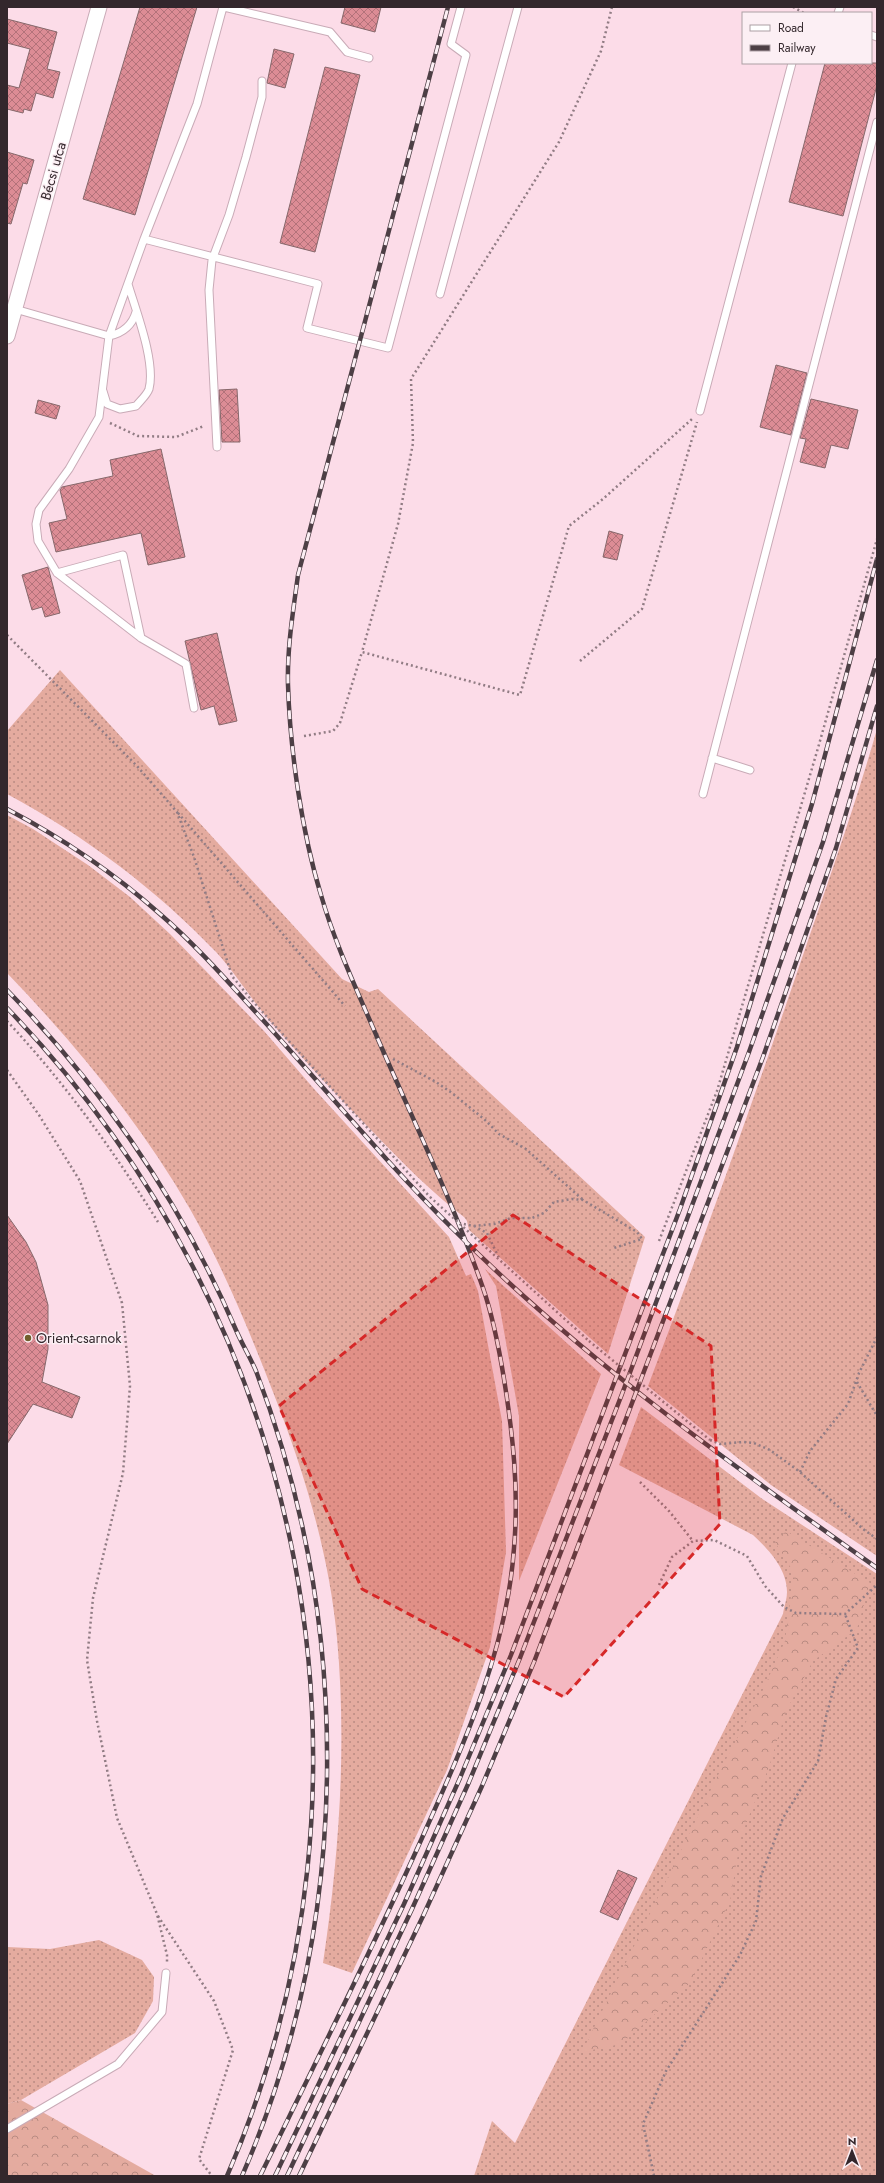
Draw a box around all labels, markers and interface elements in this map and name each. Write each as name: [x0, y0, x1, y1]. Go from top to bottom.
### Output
legend: [742, 12, 872, 64]
text: Road: [778, 19, 804, 37]
text: Railway: [778, 39, 816, 57]
street label: Bécsi utca: [35, 140, 71, 202]
place label: Orient-csarnok: [36, 1328, 122, 1348]
marker: Orient-csarnok: [23, 1333, 33, 1343]
north arrow: [832, 2131, 872, 2171]
text: N: [848, 2133, 856, 2149]

